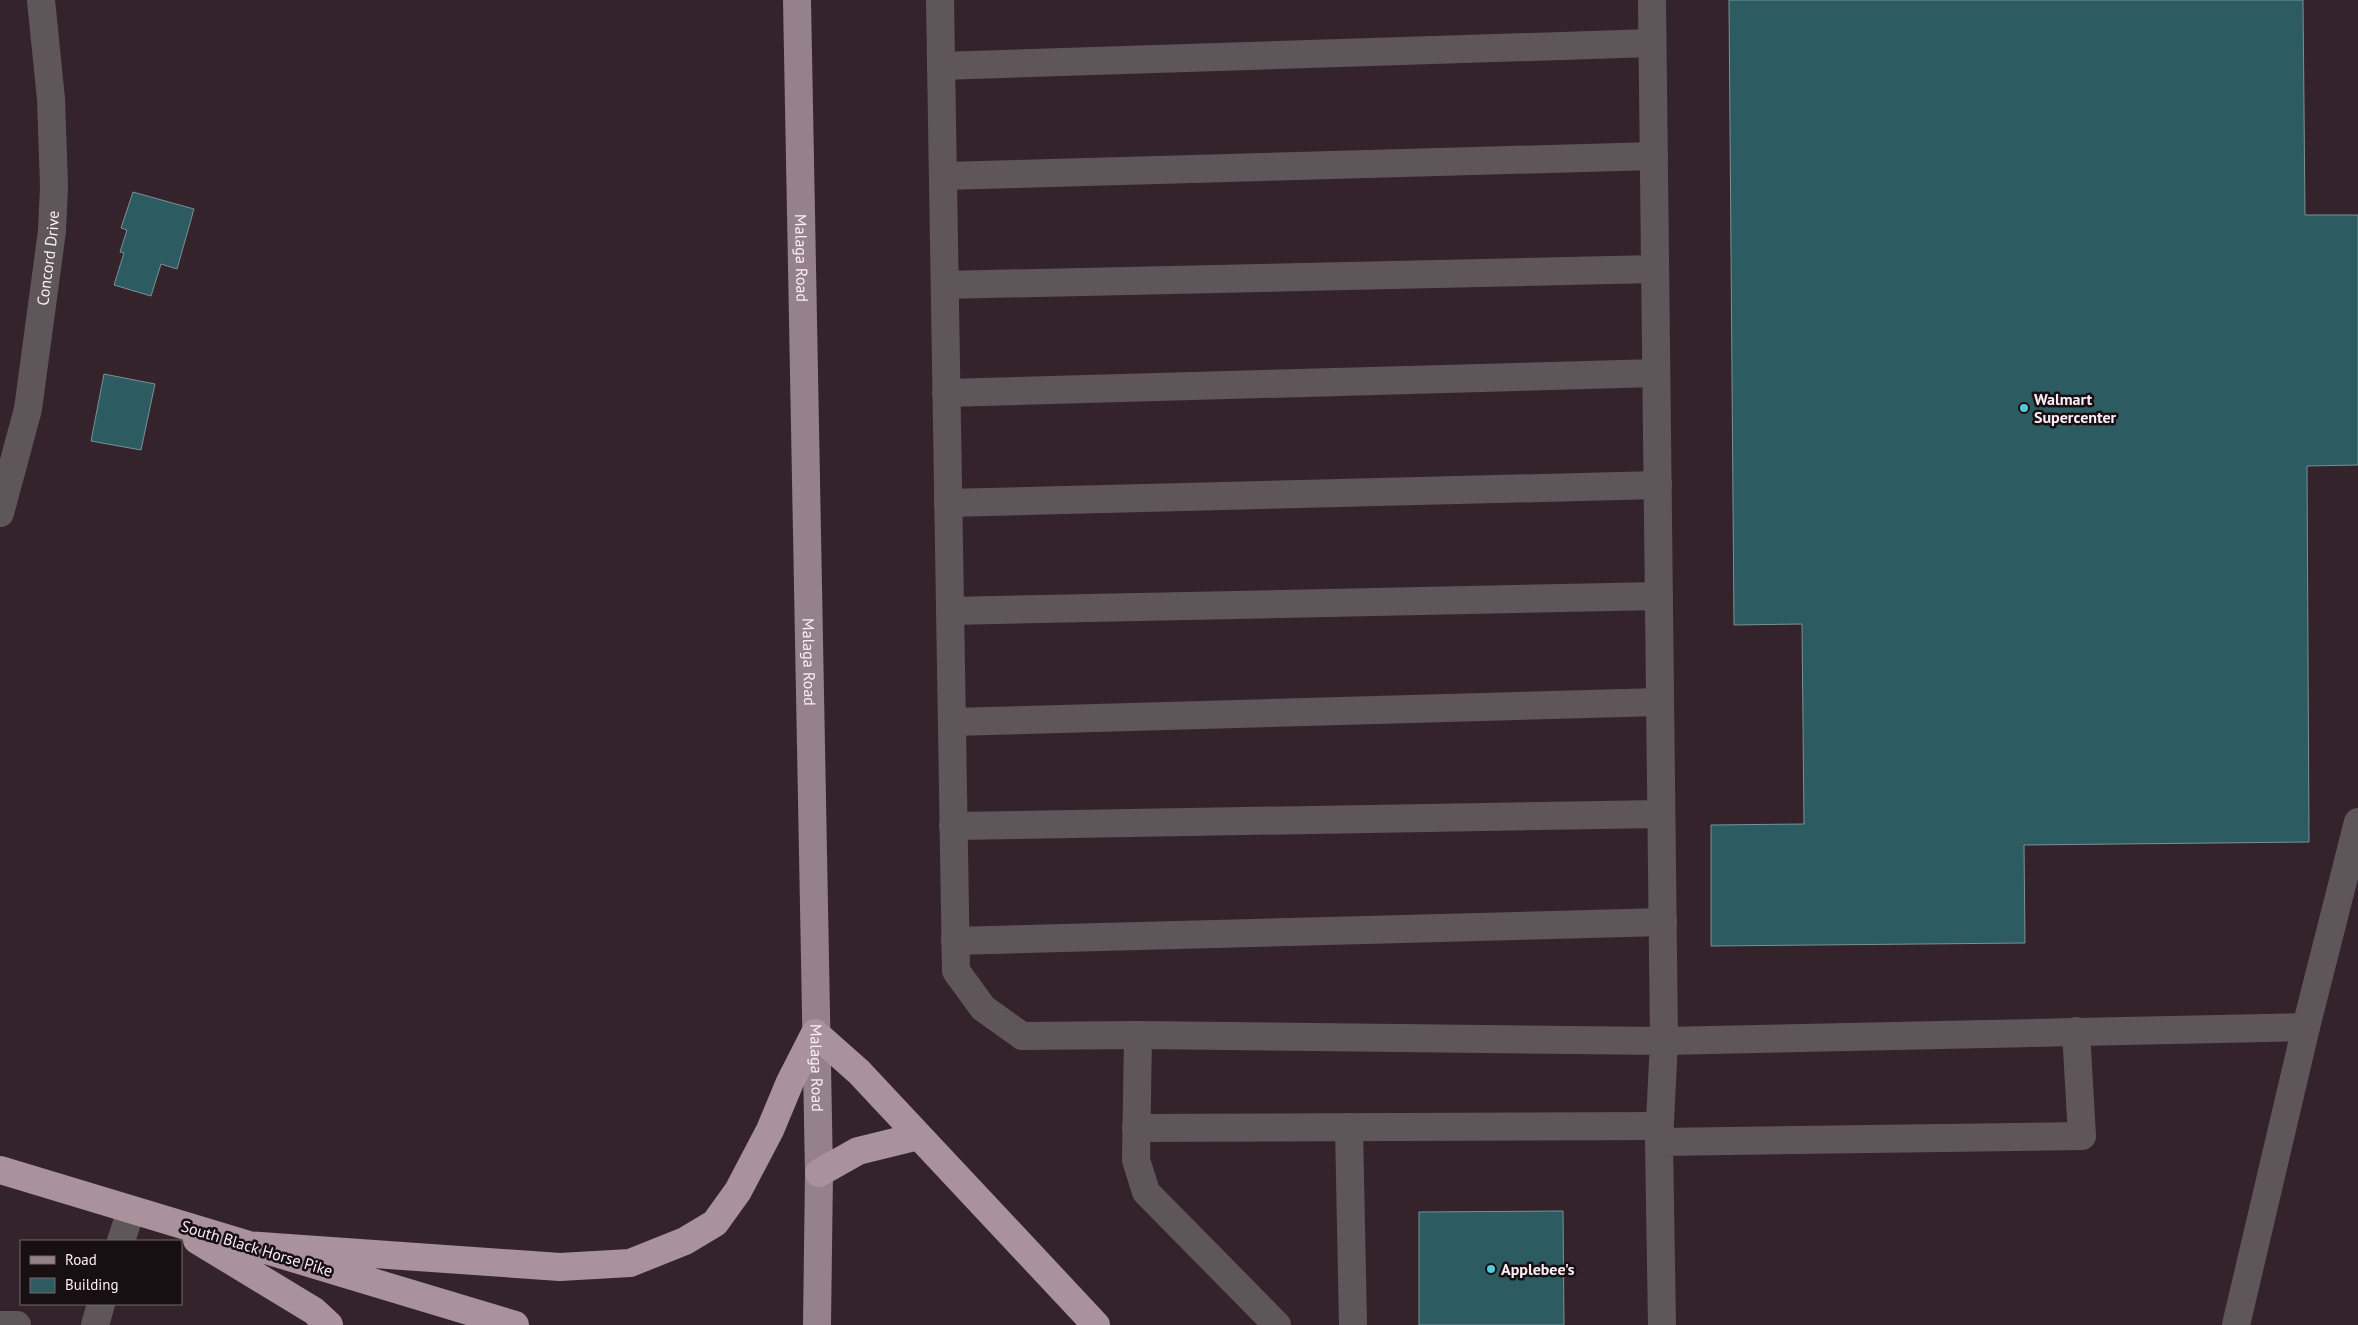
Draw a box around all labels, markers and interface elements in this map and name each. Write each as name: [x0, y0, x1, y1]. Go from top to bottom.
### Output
street label: Concord Drive: [32, 210, 63, 307]
street label: Malaga Road: [791, 214, 813, 302]
place label: Walmart Supercenter: [2034, 389, 2117, 427]
marker: Walmart Supercenter: [2018, 402, 2030, 414]
street label: Malaga Road: [799, 618, 820, 706]
street label: Malaga Road: [806, 1024, 828, 1112]
street label: South Black Horse Pike: [179, 1215, 335, 1281]
legend: [20, 1240, 182, 1305]
text: Road: [65, 1250, 97, 1269]
place label: Applebee's: [1501, 1259, 1575, 1279]
marker: Applebee's: [1485, 1263, 1497, 1275]
text: Building: [65, 1275, 119, 1294]

